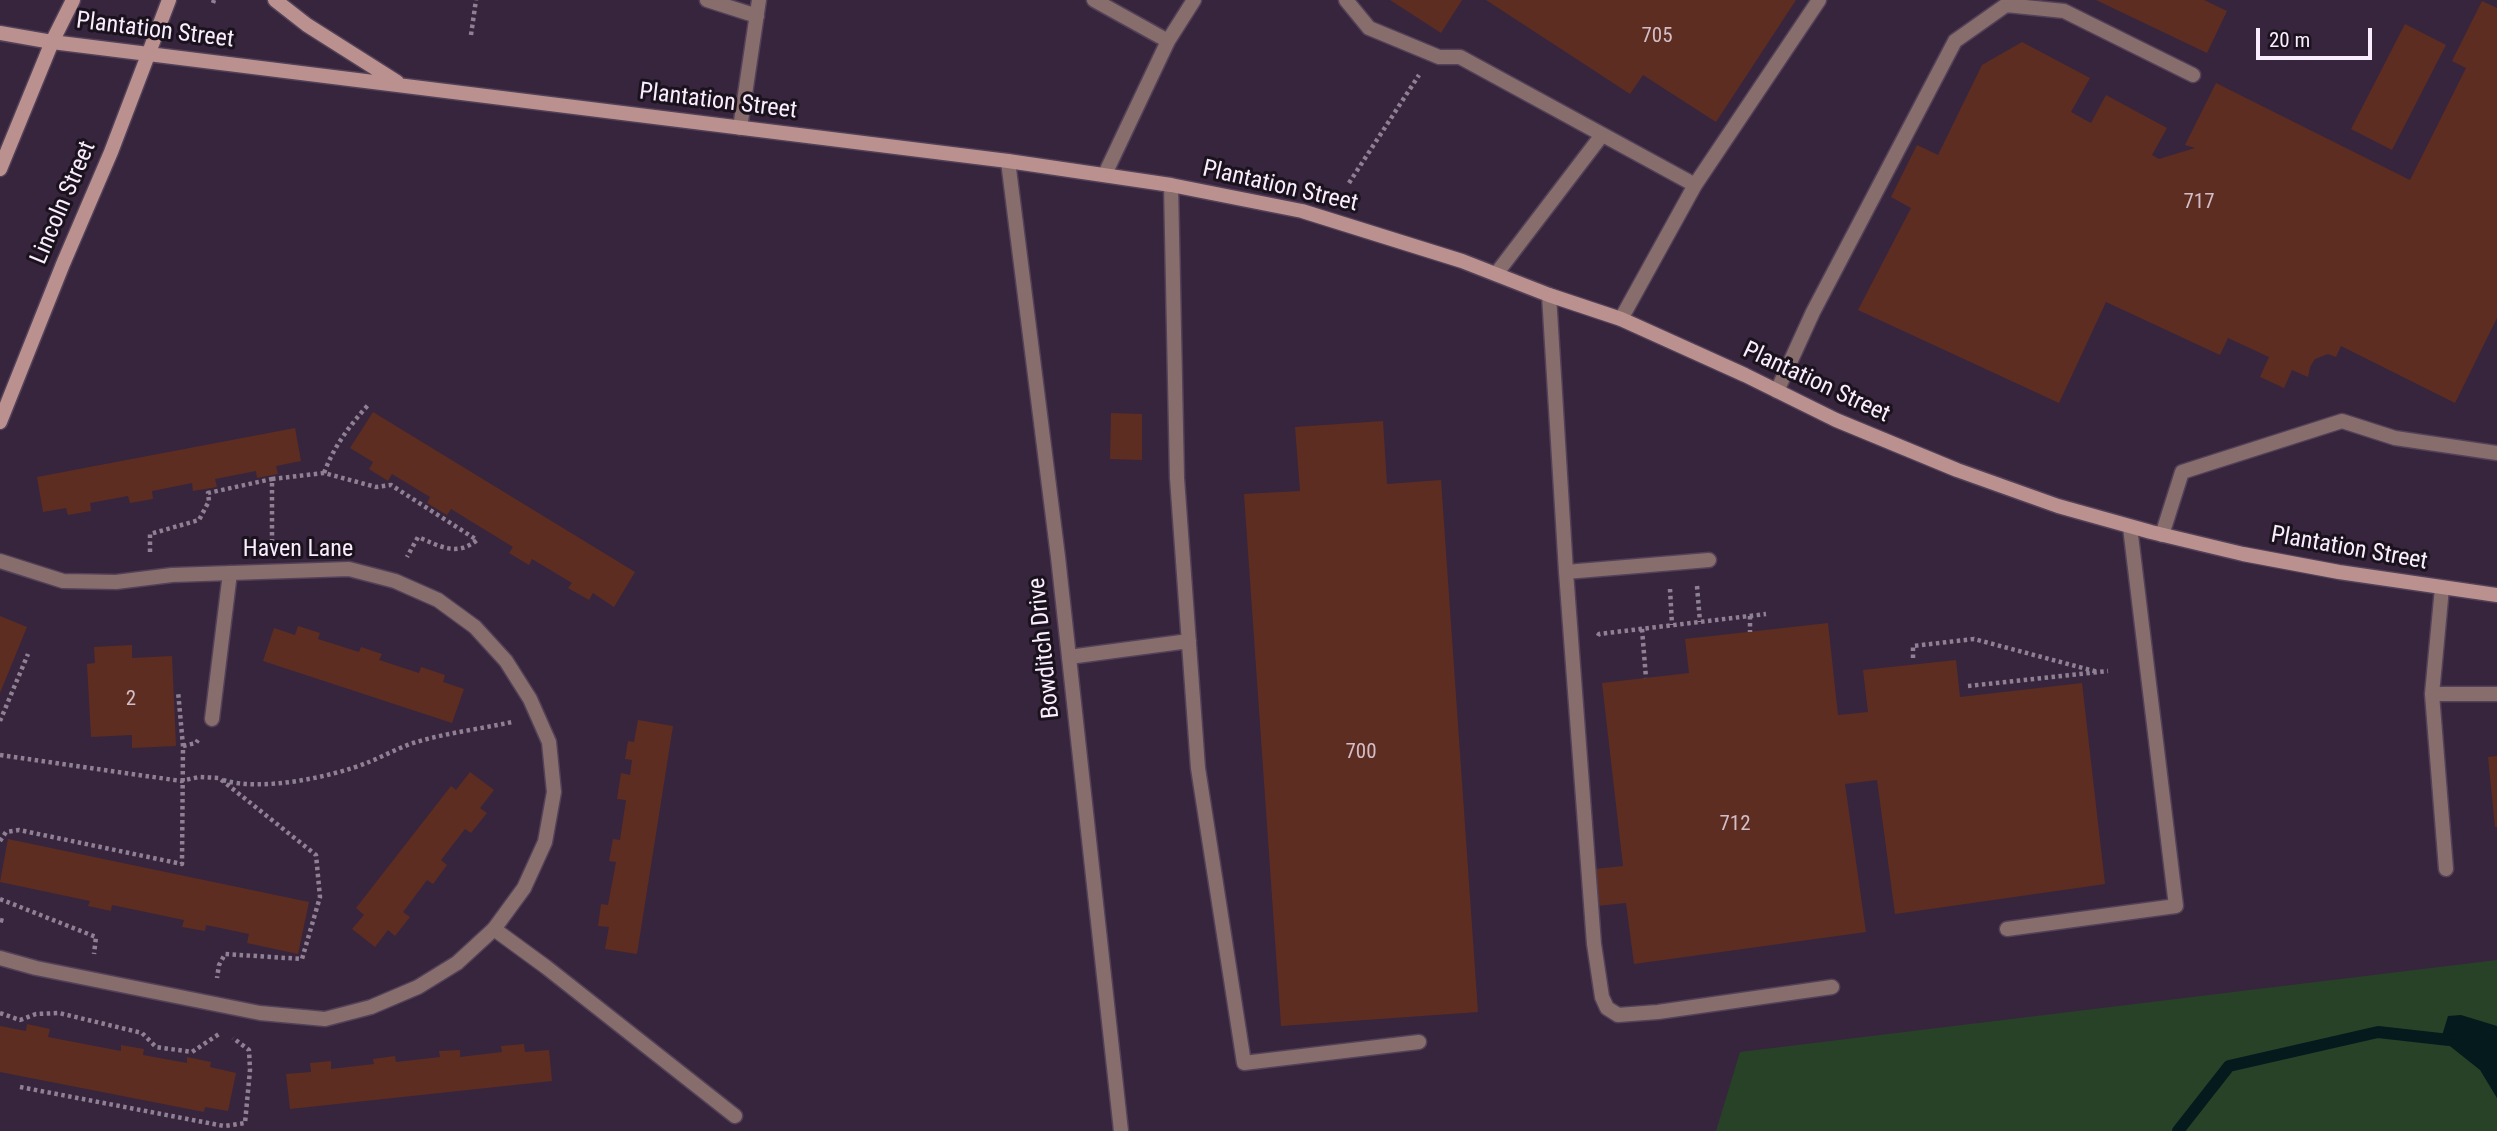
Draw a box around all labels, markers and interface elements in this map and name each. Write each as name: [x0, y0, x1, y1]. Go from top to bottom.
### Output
street label: Plantation Street: [75, 7, 235, 55]
scale bar: [2259, 14, 2374, 58]
house number: 705: [1641, 24, 1673, 50]
text: 20 m: [2269, 28, 2310, 52]
street label: Plantation Street: [638, 78, 798, 126]
street label: Lincoln Street: [25, 137, 103, 269]
street label: Plantation Street: [1200, 155, 1360, 219]
house number: 717: [2183, 190, 2215, 216]
street label: Plantation Street: [1738, 336, 1894, 430]
street label: Plantation Street: [2268, 521, 2430, 577]
street label: Haven Lane: [243, 536, 353, 564]
street label: Bowditch Drive: [1023, 576, 1067, 720]
house number: 2: [126, 687, 136, 713]
house number: 700: [1345, 740, 1377, 766]
house number: 712: [1719, 812, 1751, 838]

